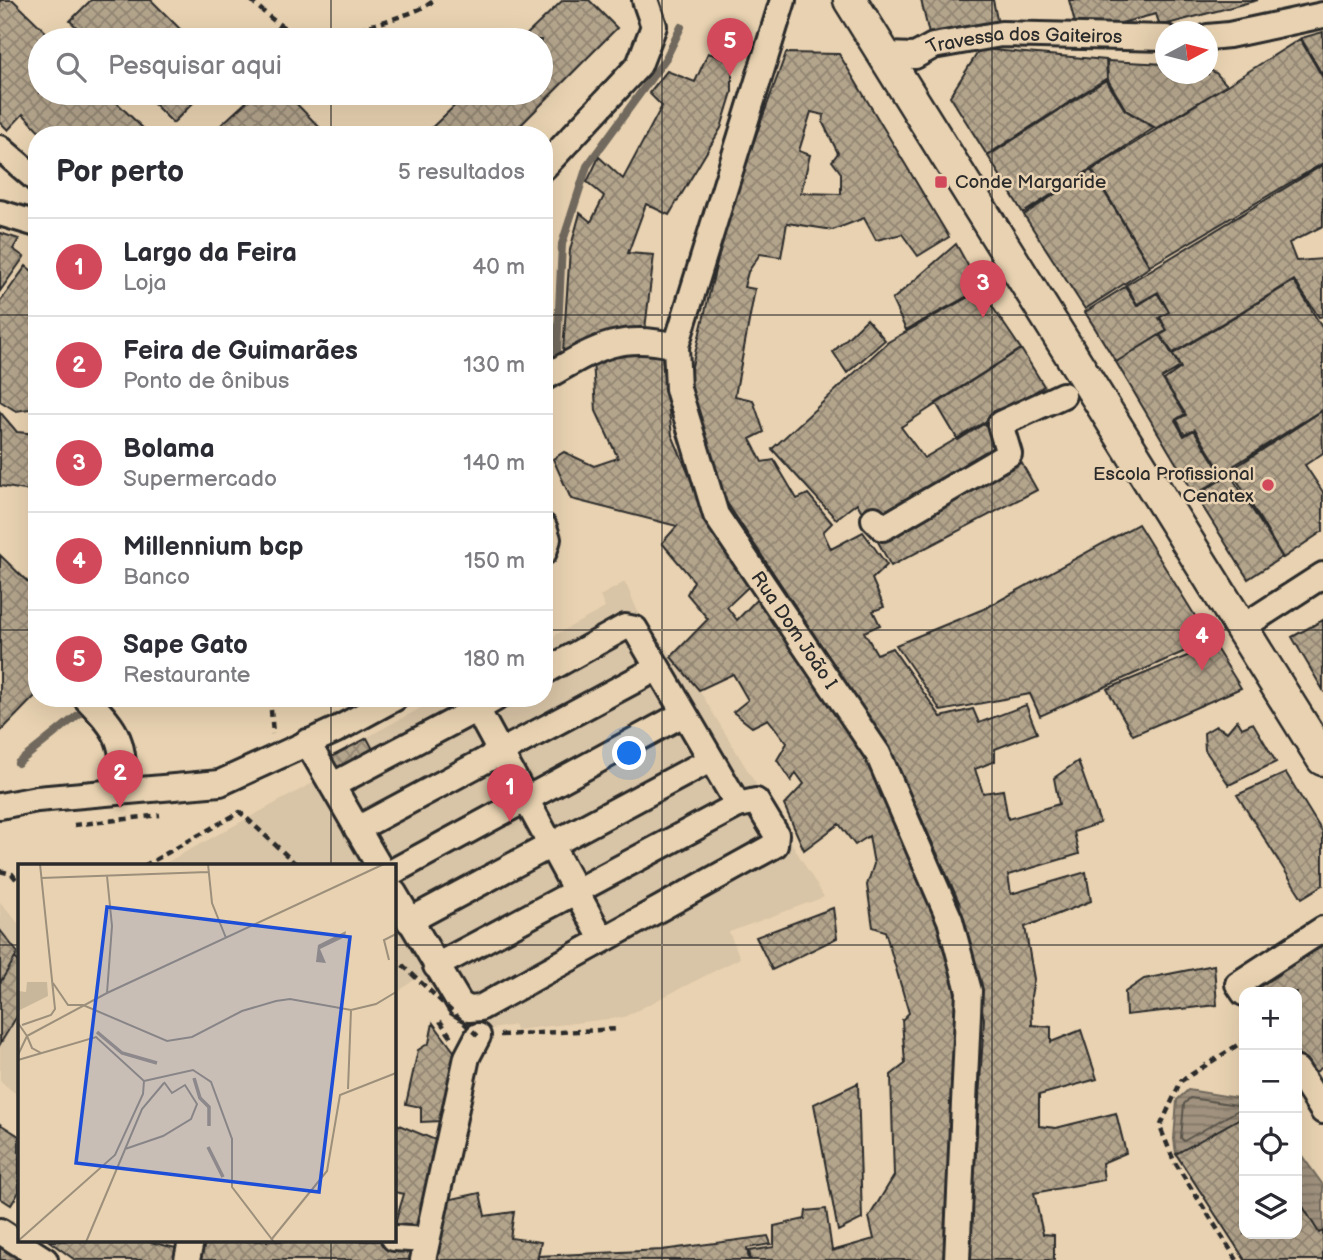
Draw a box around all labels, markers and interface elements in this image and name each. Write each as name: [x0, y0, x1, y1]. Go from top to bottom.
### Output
pin: 5: [707, 18, 753, 76]
north arrow: [1155, 21, 1218, 84]
street label: Travessa dos Gaiteiros: [922, 22, 1123, 59]
search box: [28, 28, 553, 105]
icon: search: [52, 48, 90, 86]
text: Pesquisar aqui: [108, 51, 282, 82]
text: Por perto: [56, 154, 184, 190]
text: 5 resultados: [398, 158, 525, 186]
place label: Conde Margaride: [955, 171, 1106, 194]
marker: Conde Margaride: [933, 174, 949, 190]
text: Largo da Feira: [123, 238, 297, 269]
text: 1: [74, 253, 84, 281]
text: 40 m: [472, 253, 525, 281]
pin: 3: [960, 260, 1006, 318]
text: Loja: [123, 269, 167, 297]
text: Feira de Guimarães: [123, 336, 358, 367]
text: 2: [72, 351, 86, 379]
text: 130 m: [463, 351, 525, 379]
text: Ponto de ônibus: [123, 367, 290, 395]
text: Bolama: [123, 434, 215, 465]
text: 3: [72, 449, 86, 477]
text: 140 m: [463, 449, 525, 477]
place label: Escola Profissional Cenatex: [1093, 463, 1254, 508]
text: Supermercado: [123, 465, 277, 493]
marker: Escola Profissional Cenatex: [1260, 477, 1276, 493]
text: Millennium bcp: [123, 532, 303, 563]
text: 4: [72, 547, 86, 575]
text: 150 m: [464, 547, 525, 575]
text: Banco: [123, 563, 190, 591]
street label: Rua Dom João I: [746, 567, 842, 694]
pin: 4: [1179, 613, 1225, 671]
text: Sape Gato: [123, 630, 248, 661]
text: 5: [72, 645, 86, 673]
text: 180 m: [464, 645, 525, 673]
text: Restaurante: [123, 661, 250, 689]
your location: [612, 736, 646, 770]
pin: 2: [97, 750, 143, 808]
pin: 1: [487, 764, 533, 822]
inset map: [18, 864, 396, 1242]
map controls: [1239, 987, 1302, 1239]
button: +: [1239, 987, 1302, 1050]
button: −: [1239, 1050, 1302, 1113]
button: locate: [1239, 1113, 1302, 1176]
button: layers: [1239, 1176, 1302, 1239]

